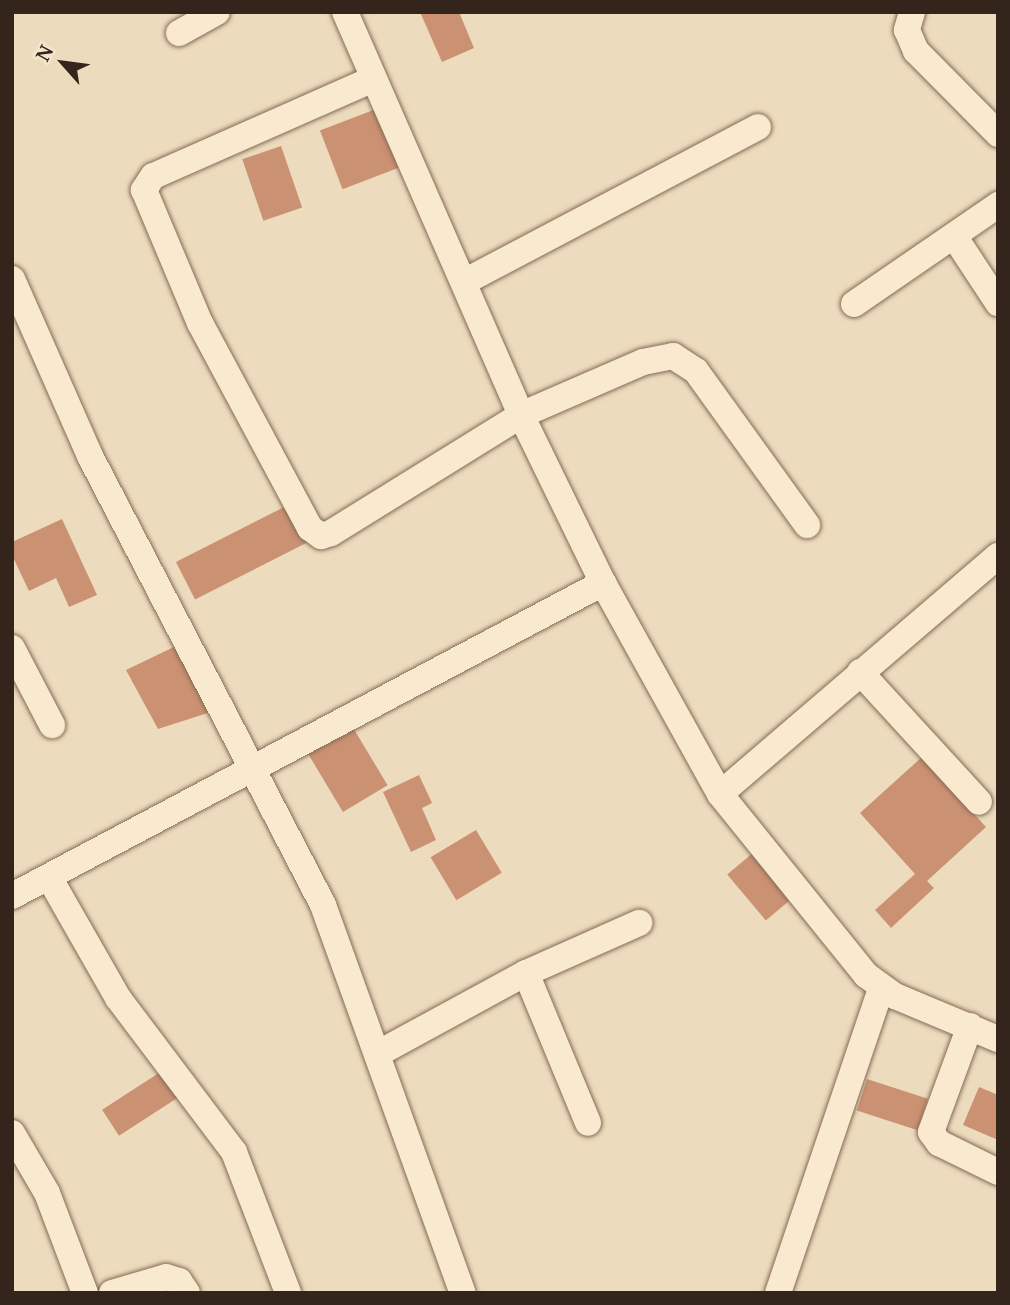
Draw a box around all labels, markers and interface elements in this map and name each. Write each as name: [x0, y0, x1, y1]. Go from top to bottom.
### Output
north arrow: [28, 28, 98, 98]
text: N: [29, 40, 59, 66]

